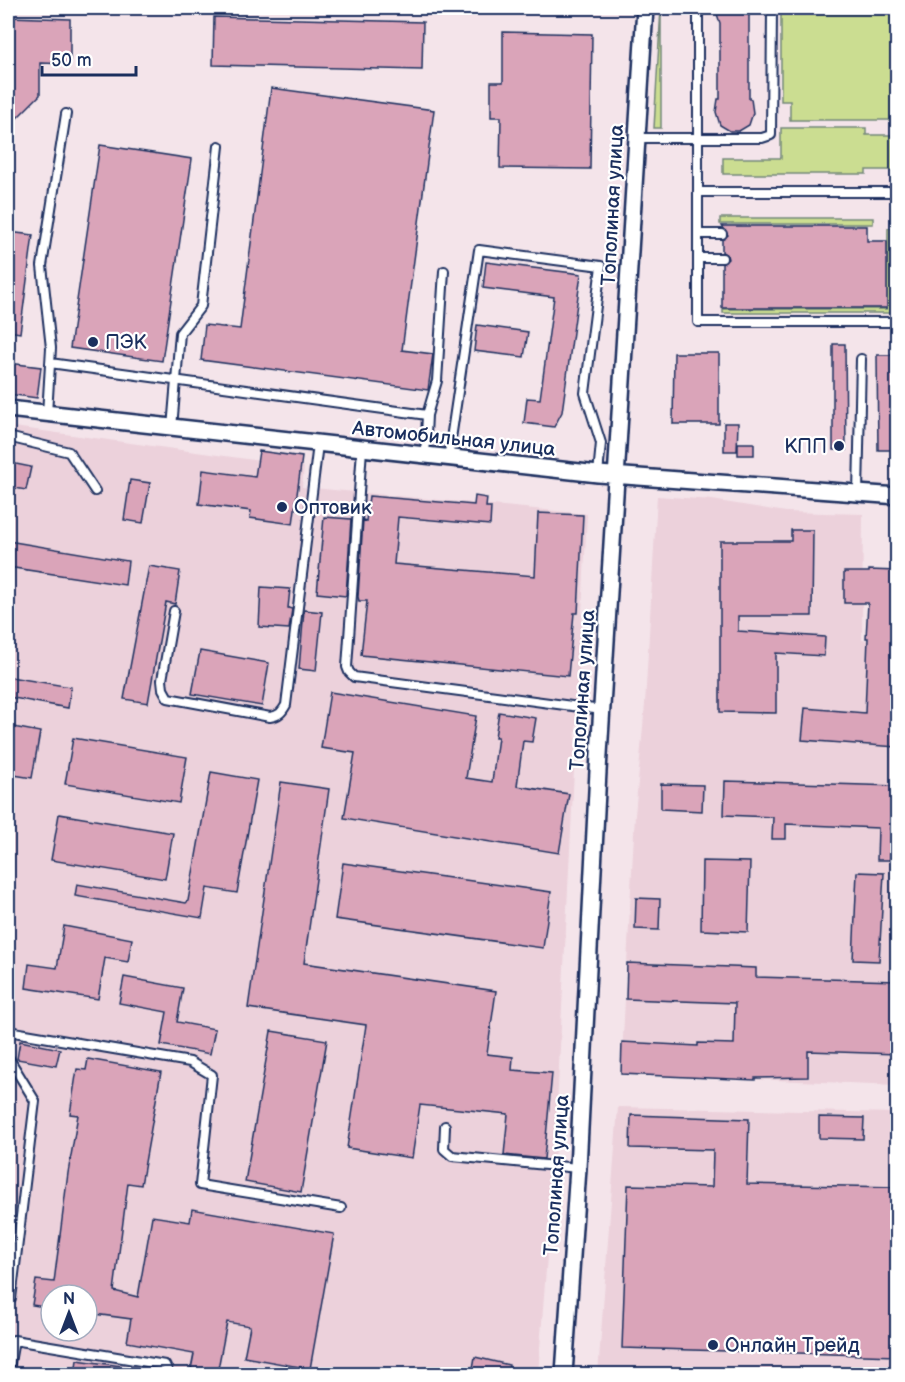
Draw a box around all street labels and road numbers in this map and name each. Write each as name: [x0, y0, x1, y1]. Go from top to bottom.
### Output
street label: Тополиная улица: [597, 124, 629, 286]
street label: Автомобильная улица: [350, 416, 557, 462]
street label: Тополиная улица: [565, 609, 601, 771]
street label: Тополиная улица: [539, 1094, 575, 1256]

